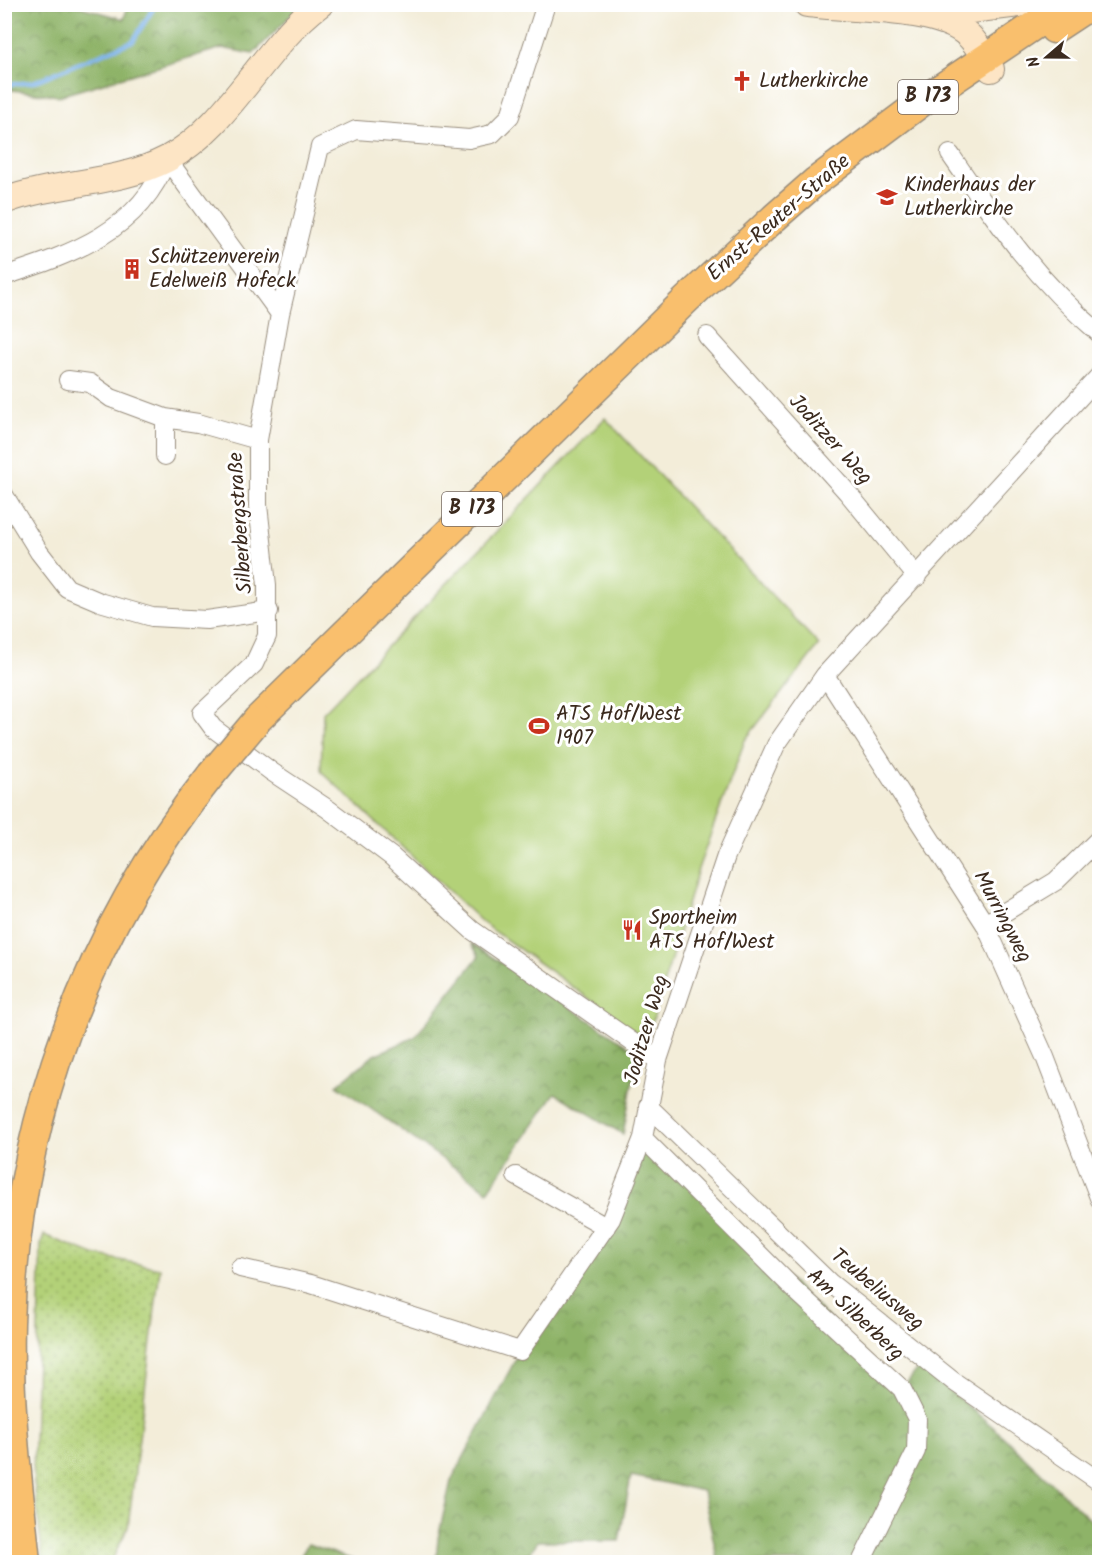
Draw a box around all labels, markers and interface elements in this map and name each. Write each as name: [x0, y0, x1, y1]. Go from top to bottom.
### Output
north arrow: [1017, 27, 1077, 87]
text: N: [1021, 53, 1048, 71]
place label: Lutherkirche: [759, 65, 869, 98]
church icon: Lutherkirche: [730, 69, 754, 93]
road number: B 173: [898, 80, 958, 114]
street label: Ernst-Reuter-Straße: [700, 146, 859, 290]
place label: Kinderhaus der Lutherkirche: [904, 169, 1036, 226]
school or university icon: Kinderhaus der Lutherkirche: [875, 185, 899, 209]
place label: Schützenverein Edelweiß Hofeck: [149, 241, 296, 298]
building icon: Schützenverein Edelweiß Hofeck: [120, 257, 144, 281]
street label: Joditzer Weg: [780, 387, 880, 493]
street label: Silberbergstraße: [220, 451, 262, 595]
road number: B 173: [442, 492, 502, 526]
place label: ATS Hof/West 1907: [556, 698, 682, 755]
sports icon: ATS Hof/West 1907: [527, 714, 551, 738]
street label: Murringweg: [964, 865, 1040, 969]
place label: Sportheim ATS Hof/West: [649, 902, 775, 959]
restaurant icon: Sportheim ATS Hof/West: [620, 918, 644, 942]
street label: Joditzer Weg: [616, 971, 678, 1089]
street label: Teubeliusweg: [823, 1241, 931, 1339]
street label: Am Silberberg: [798, 1261, 912, 1369]

